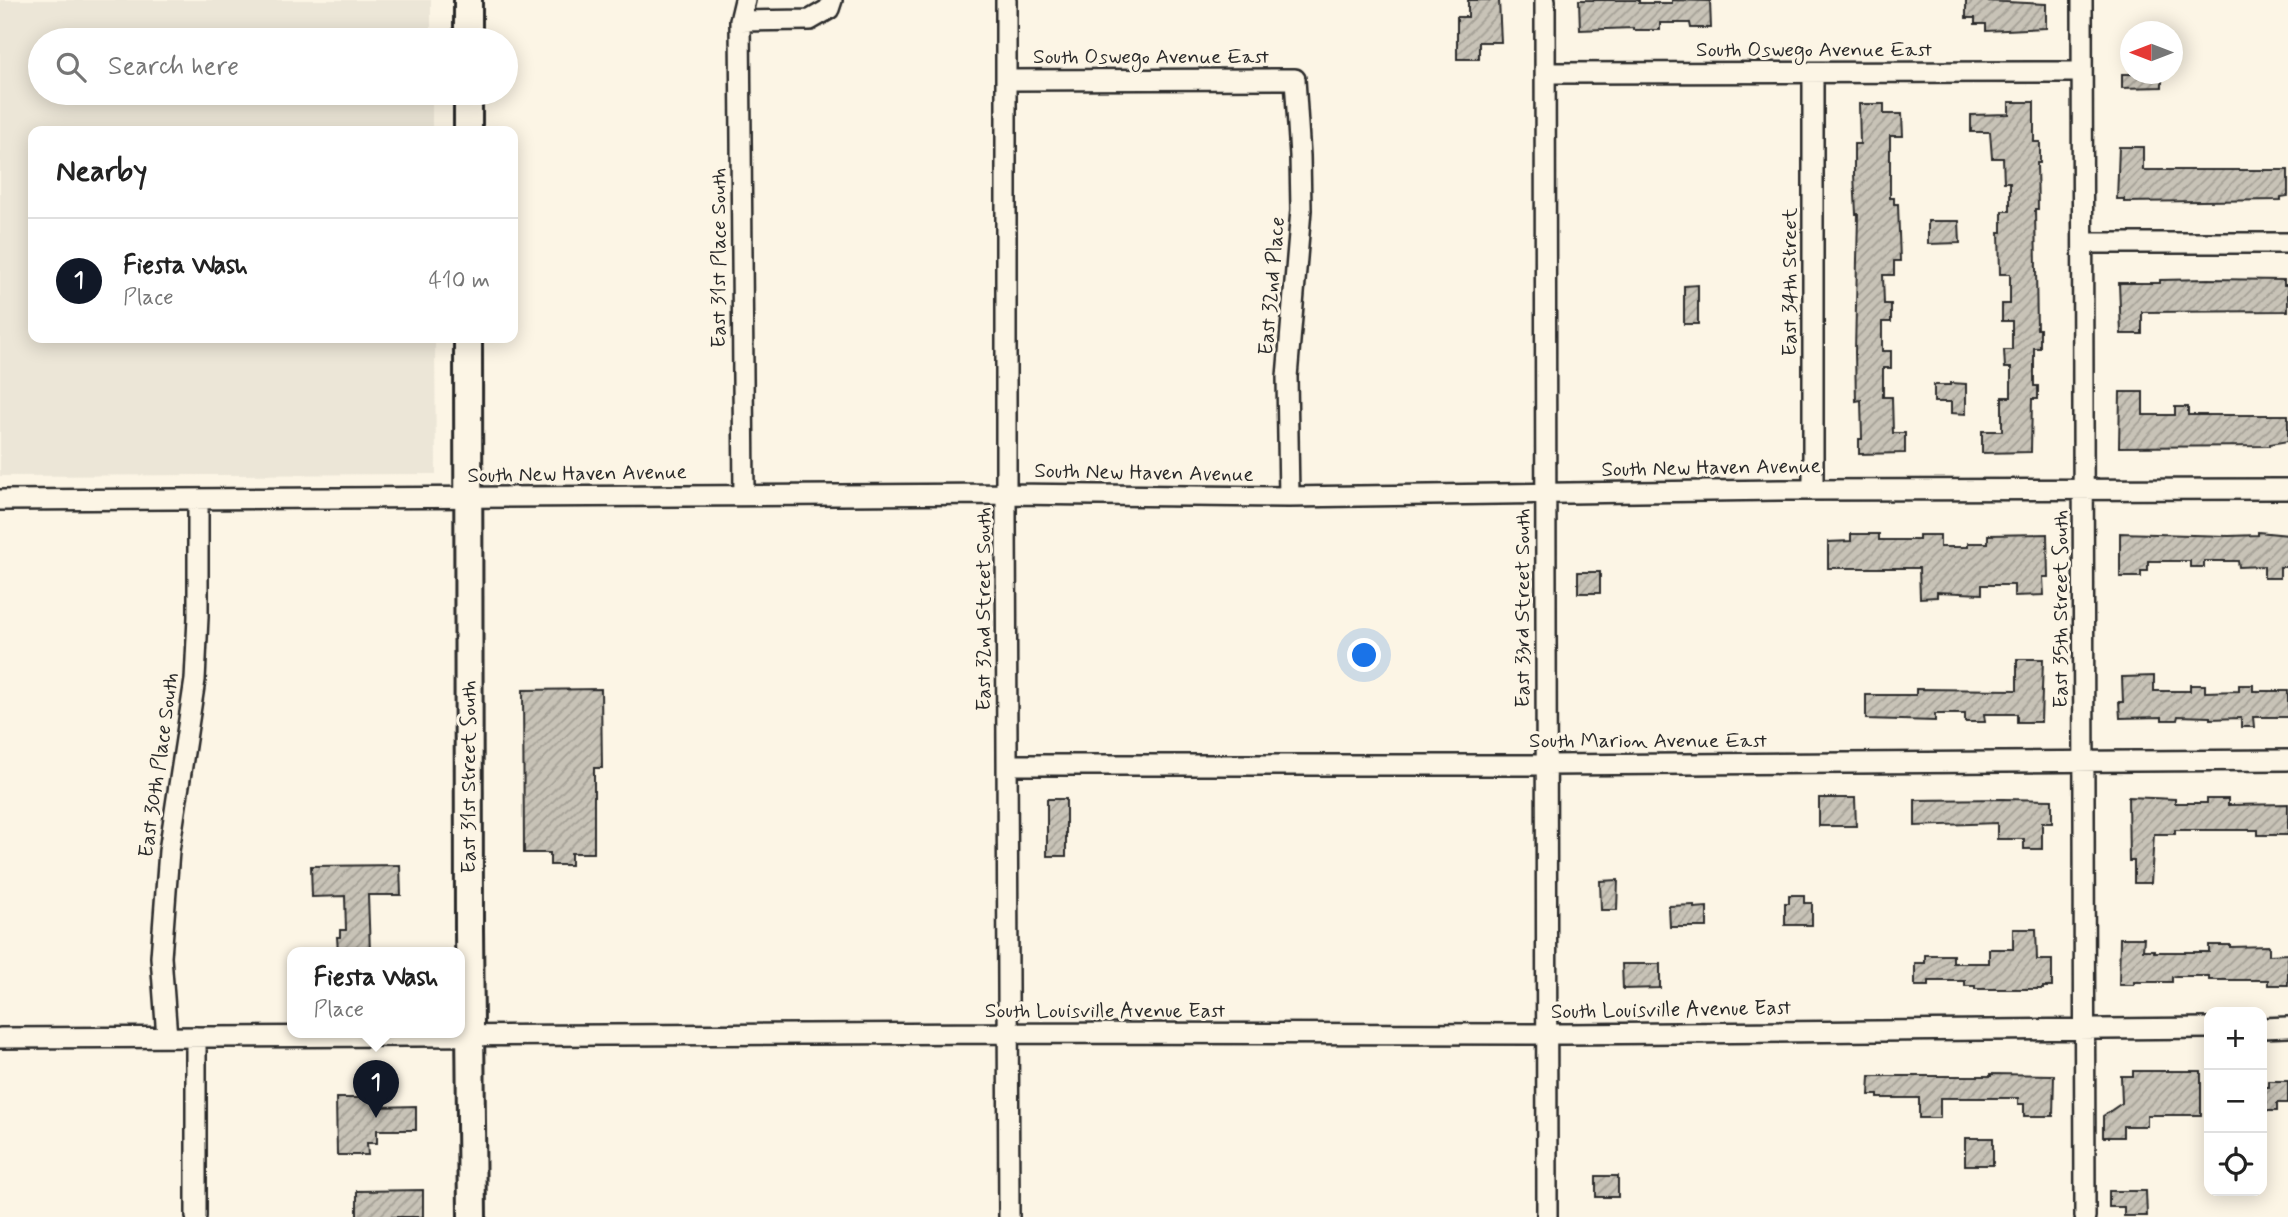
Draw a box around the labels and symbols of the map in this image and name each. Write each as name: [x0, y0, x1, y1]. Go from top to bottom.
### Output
north arrow: [2120, 21, 2183, 84]
street label: South Oswego Avenue East: [1696, 36, 1932, 65]
street label: South Oswego Avenue East: [1033, 43, 1269, 72]
street label: East 31st Place South: [705, 168, 733, 348]
street label: East 34th Street: [1776, 207, 1804, 356]
street label: East 32nd Place: [1252, 216, 1292, 356]
street label: South New Haven Avenue: [1601, 452, 1821, 484]
street label: South New Haven Avenue: [1034, 457, 1254, 489]
street label: South New Haven Avenue: [467, 458, 687, 490]
street label: East 32nd Street South: [970, 507, 998, 711]
street label: East 33rd Street South: [1509, 508, 1537, 708]
street label: East 35th Street South: [2047, 510, 2075, 708]
your location: [1347, 638, 1381, 672]
street label: East 30th Place South: [132, 671, 186, 859]
street label: East 31st Street South: [455, 680, 483, 874]
street label: South Marion Avenue East: [1529, 727, 1767, 755]
street label: South Louisville Avenue East: [1551, 994, 1792, 1026]
street label: South Louisville Avenue East: [985, 997, 1226, 1025]
pin: 1: [353, 1060, 399, 1118]

